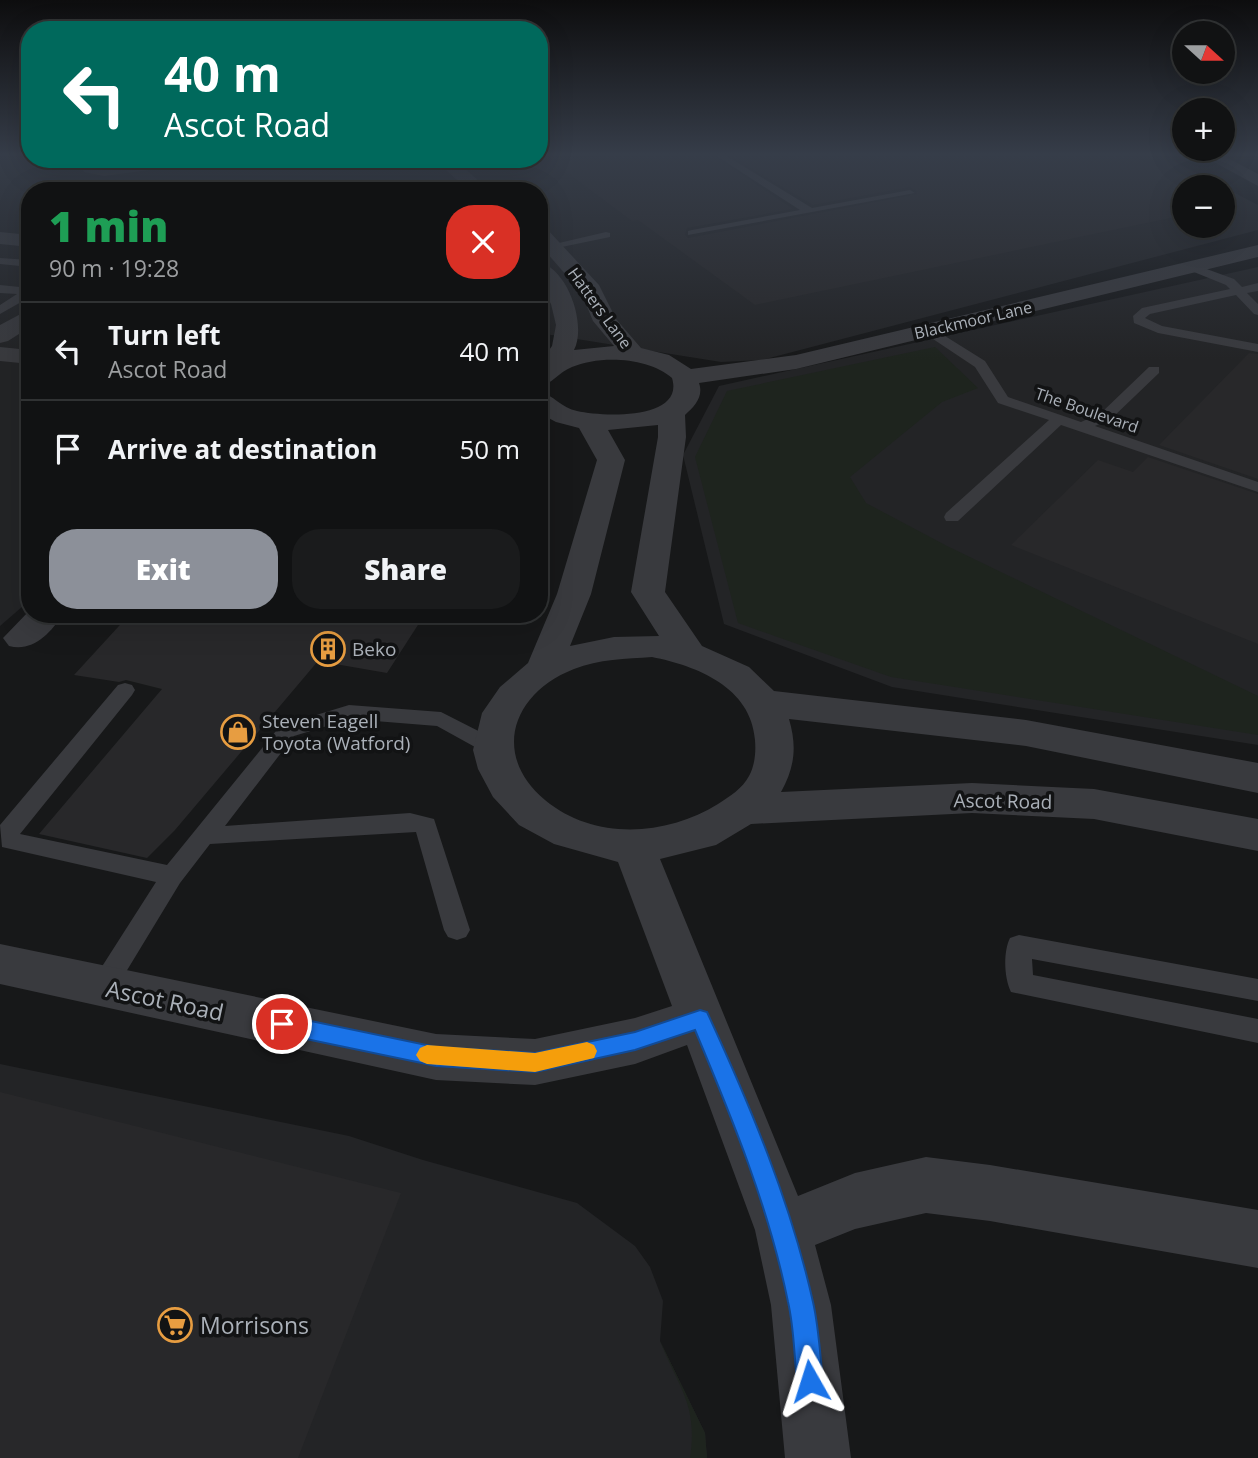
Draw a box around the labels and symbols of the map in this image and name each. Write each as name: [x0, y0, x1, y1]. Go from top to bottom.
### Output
north arrow: [1172, 21, 1236, 84]
street label: Hatters Lane: [563, 263, 637, 353]
street label: Blackmoor Lane: [912, 296, 1034, 344]
street label: The Boulevard: [1032, 382, 1142, 438]
building icon: Beko: [309, 630, 347, 668]
place label: Beko: [352, 636, 396, 662]
place label: Steven Eagell Toyota (Watford): [262, 708, 410, 756]
shop icon: Steven Eagell Toyota (Watford): [219, 713, 257, 751]
street label: Ascot Road: [953, 787, 1053, 815]
street label: Ascot Road: [103, 972, 227, 1028]
pin: [252, 994, 312, 1054]
supermarket icon: Morrisons: [156, 1306, 194, 1344]
place label: Morrisons: [200, 1309, 309, 1341]
position arrow: [773, 1344, 847, 1418]

